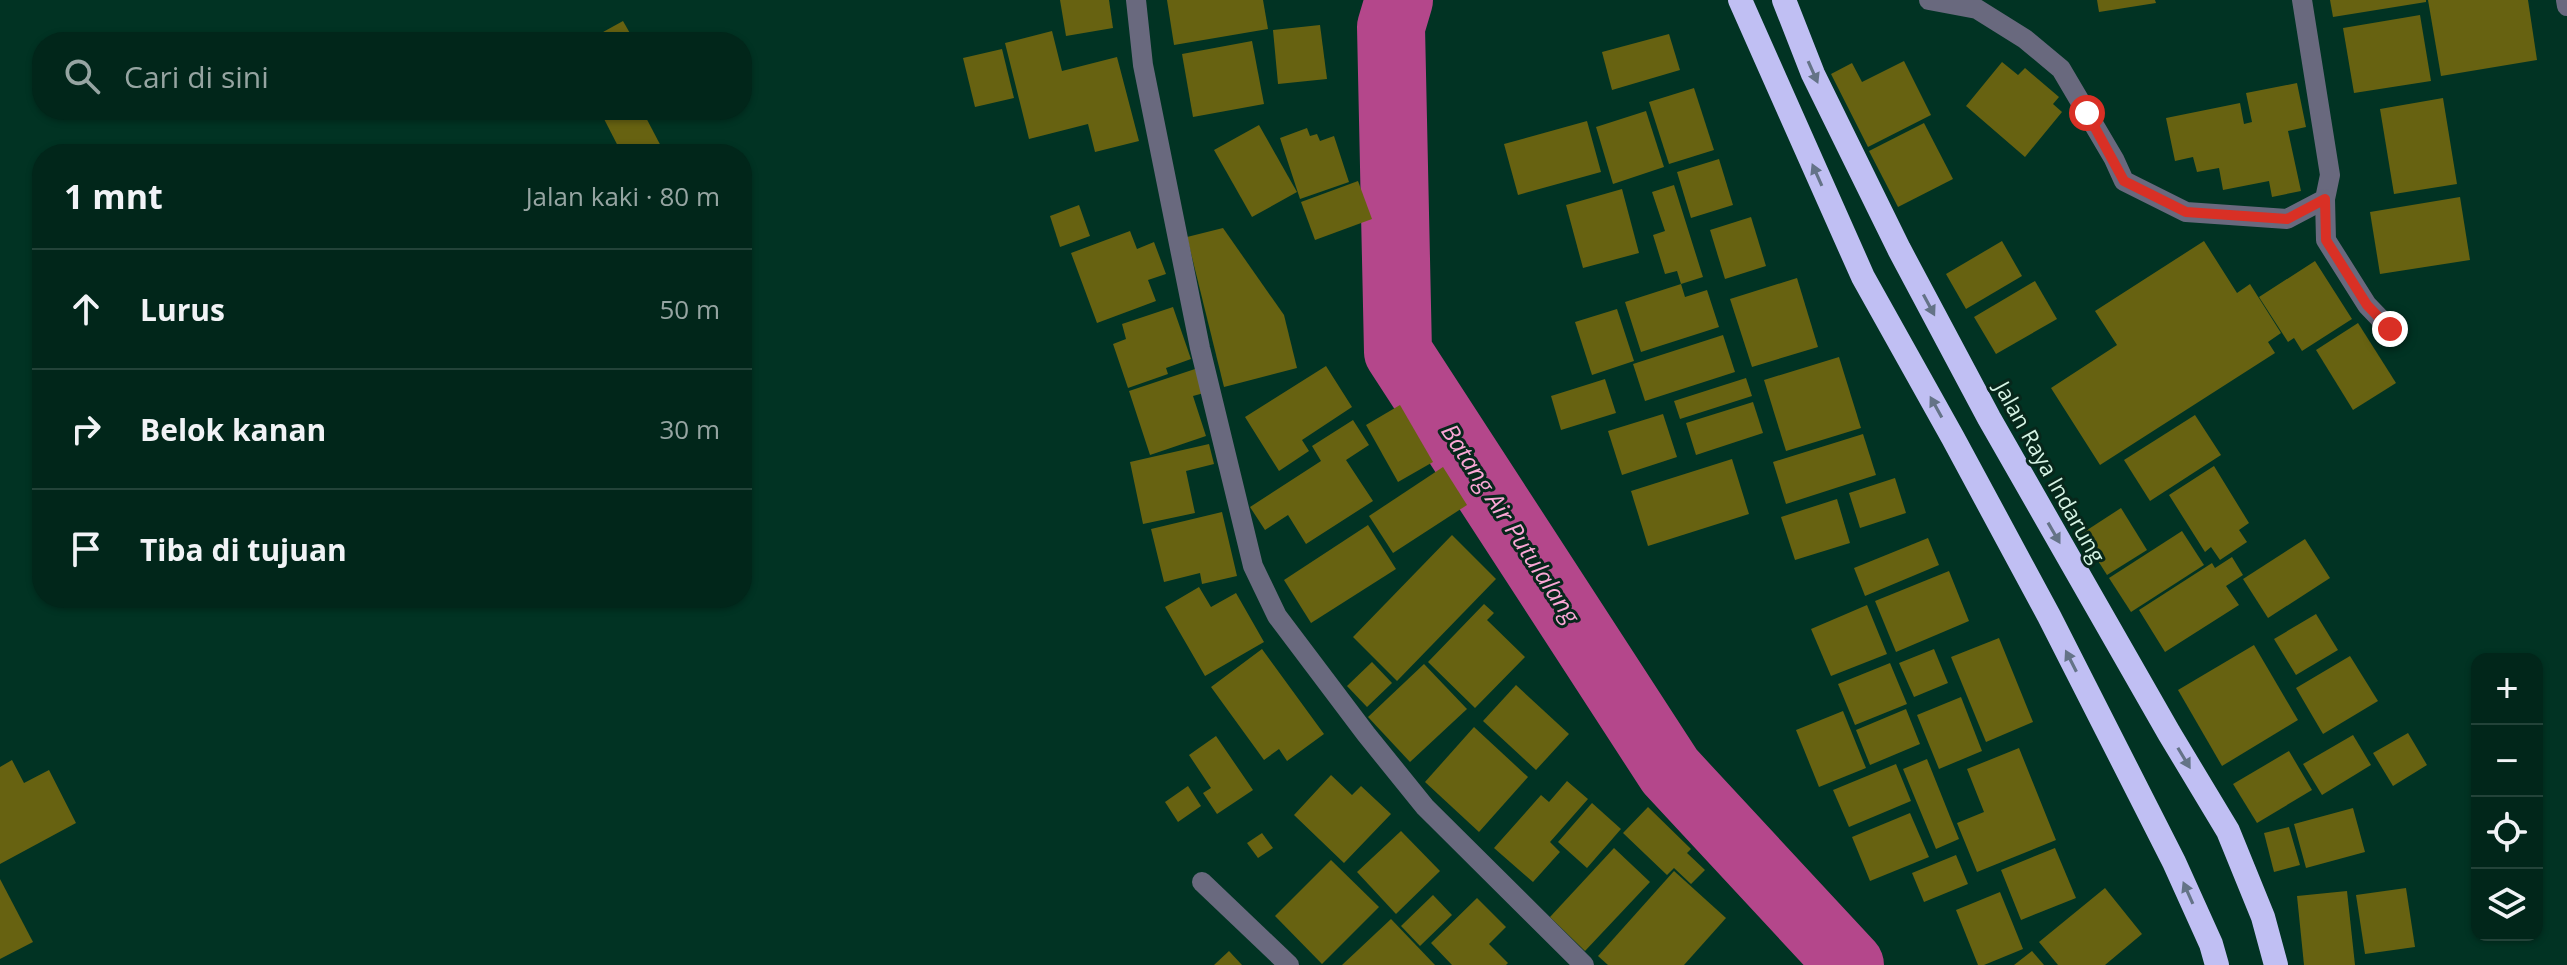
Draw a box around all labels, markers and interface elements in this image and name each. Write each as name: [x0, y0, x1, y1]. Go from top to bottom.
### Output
search box: [32, 32, 752, 120]
icon: search: [60, 54, 104, 98]
text: Cari di sini: [124, 56, 269, 97]
one-way arrow: [1806, 60, 1820, 84]
route start: [2069, 95, 2105, 131]
one-way arrow: [1810, 164, 1824, 187]
text: 1 mnt: [64, 173, 163, 219]
text: Jalan kaki · 80 m: [526, 178, 720, 214]
icon: ahead: [64, 287, 108, 331]
text: Lurus: [140, 289, 225, 330]
text: 50 m: [659, 291, 720, 327]
one-way arrow: [1921, 294, 1935, 316]
route end: [2372, 311, 2408, 347]
street label: Jalan Raya Indarung: [1988, 374, 2113, 568]
one-way arrow: [1929, 395, 1942, 418]
icon: right: [64, 407, 108, 451]
text: Belok kanan: [140, 409, 326, 450]
text: 30 m: [659, 411, 720, 447]
water label: Batang Air Putulalang: [1434, 417, 1589, 631]
one-way arrow: [2047, 522, 2061, 544]
icon: arrive: [64, 527, 108, 571]
text: Tiba di tujuan: [140, 529, 347, 570]
one-way arrow: [2065, 649, 2078, 672]
map controls: [2471, 653, 2543, 941]
button: +: [2471, 653, 2543, 725]
button: −: [2471, 725, 2543, 797]
one-way arrow: [2176, 747, 2190, 769]
button: locate: [2471, 797, 2543, 869]
button: layers: [2471, 869, 2543, 941]
one-way arrow: [2181, 881, 2195, 905]

